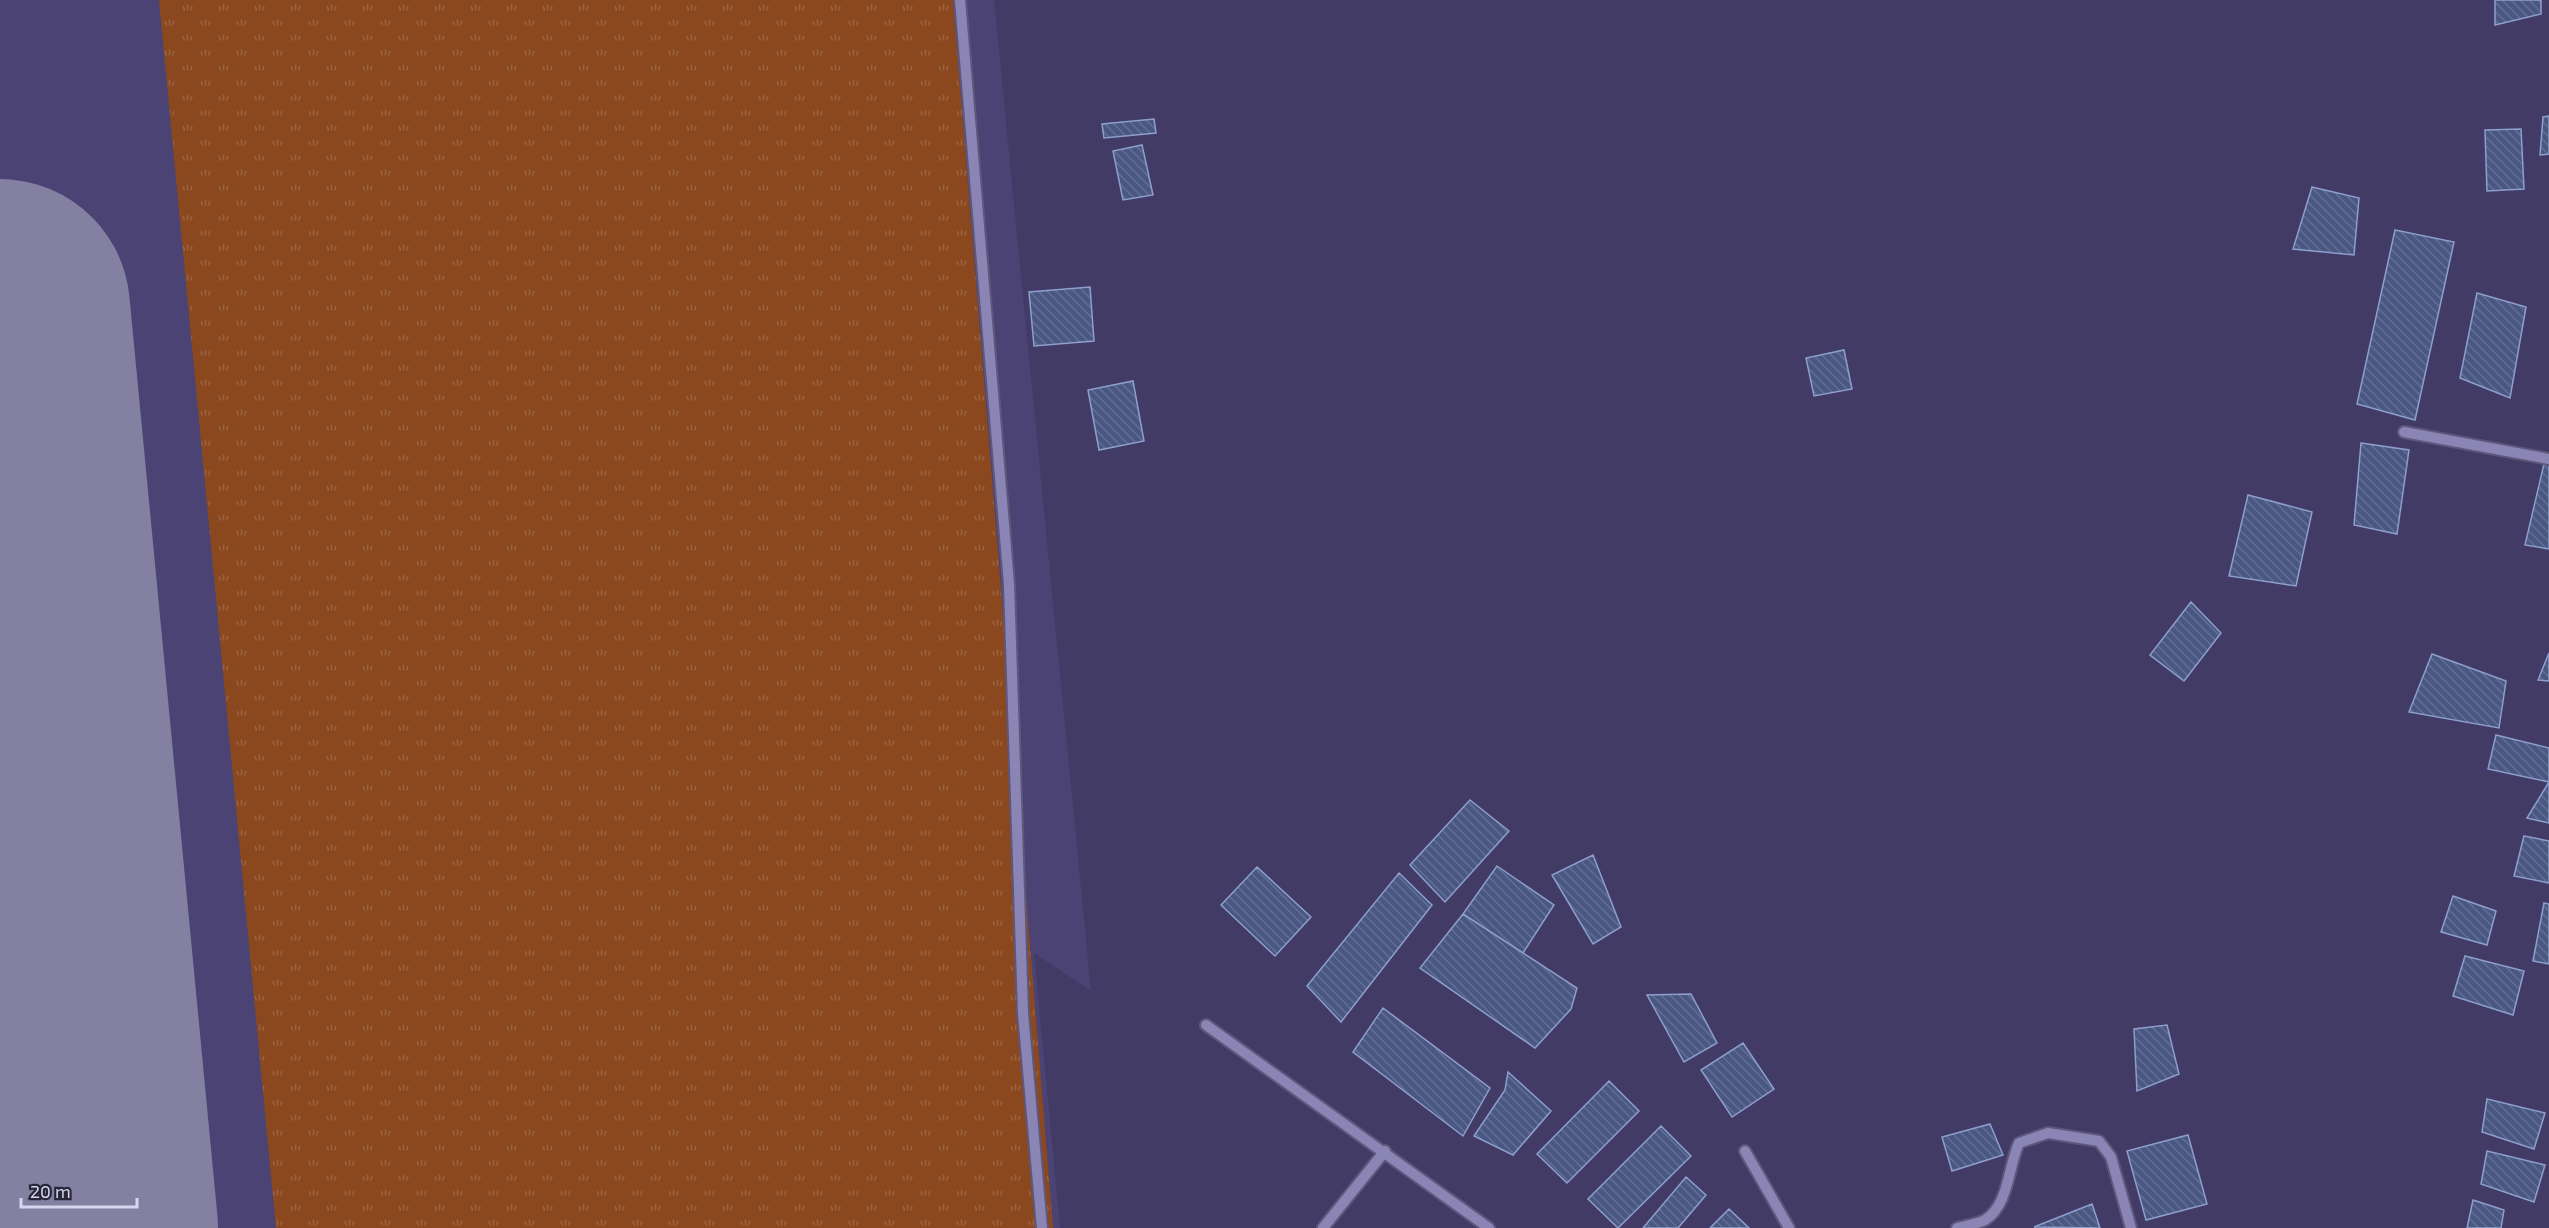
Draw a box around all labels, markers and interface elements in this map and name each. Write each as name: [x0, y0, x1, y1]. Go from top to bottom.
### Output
scale bar: [21, 1171, 136, 1209]
text: 20 m: [30, 1180, 71, 1202]

